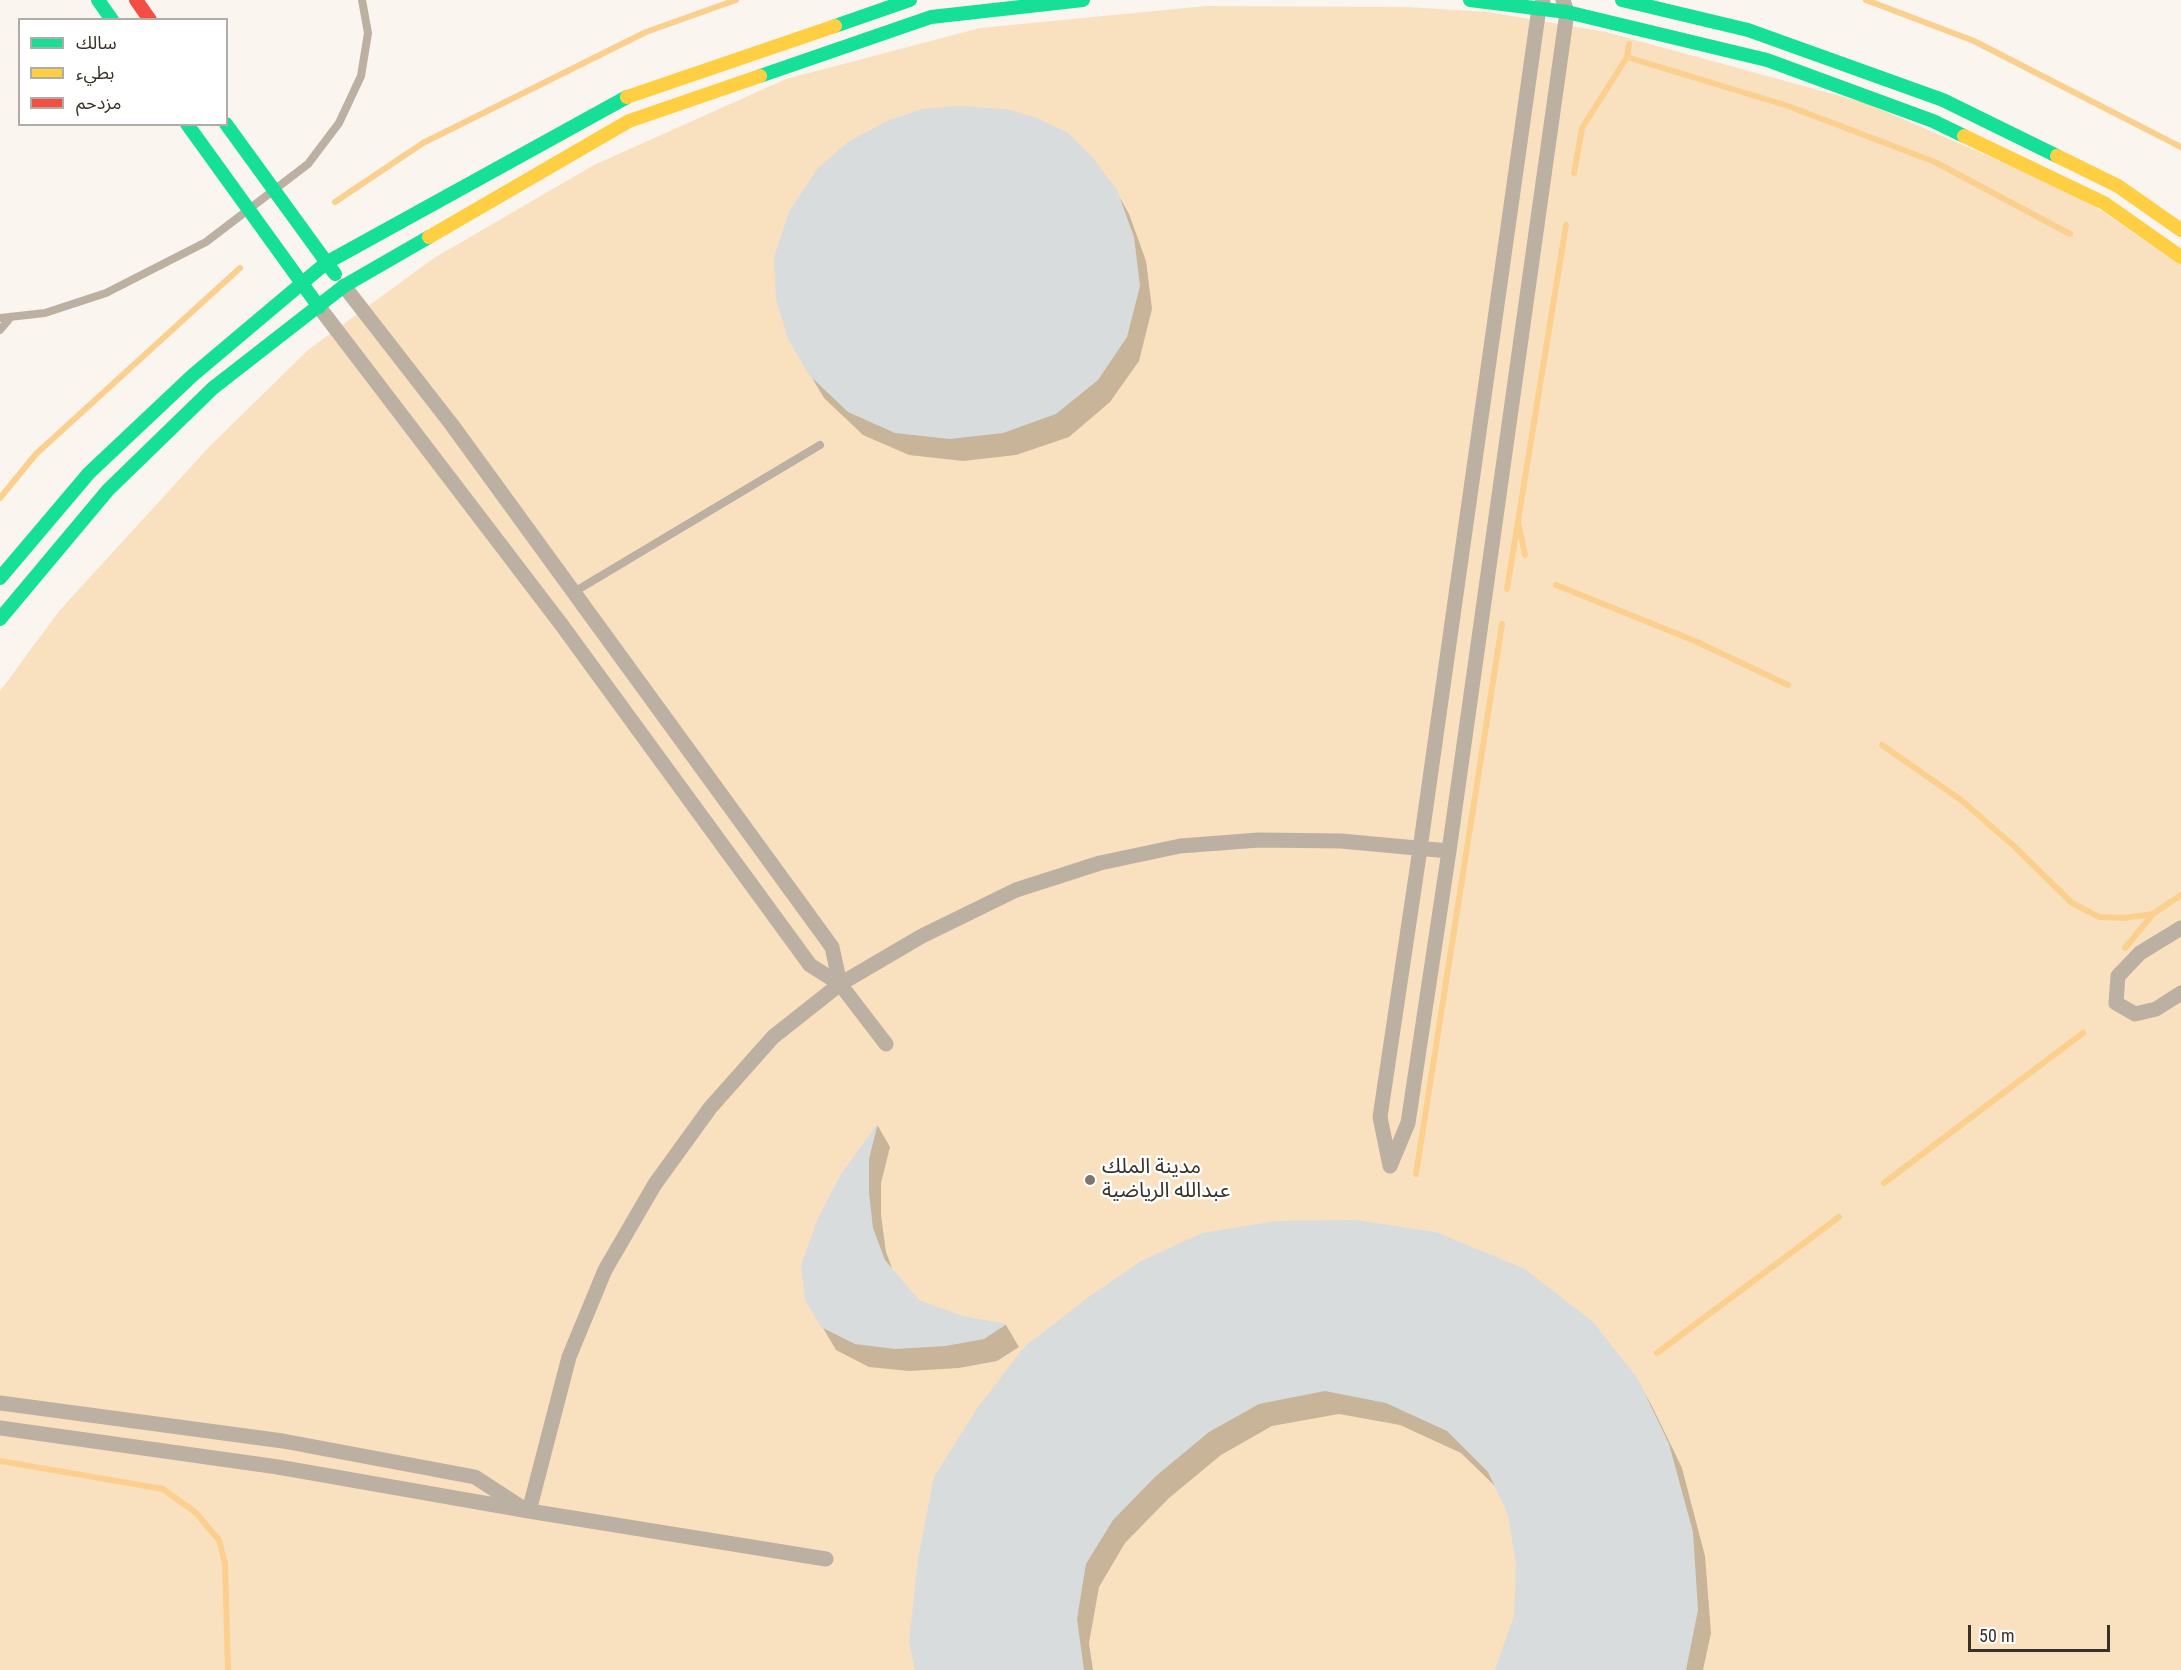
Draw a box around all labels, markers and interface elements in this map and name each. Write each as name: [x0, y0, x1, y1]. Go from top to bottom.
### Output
legend: [18, 18, 228, 126]
text: سالك: [76, 32, 117, 53]
text: بطيء: [76, 62, 114, 83]
text: مزدحم: [76, 92, 121, 113]
place label: مدينة الملك عبدالله الرياضية: [1102, 1155, 1230, 1205]
marker: مدينة الملك عبدالله الرياضية: [1083, 1173, 1097, 1187]
scale bar: [1971, 1613, 2114, 1651]
text: 50 m: [1979, 1625, 2014, 1646]

